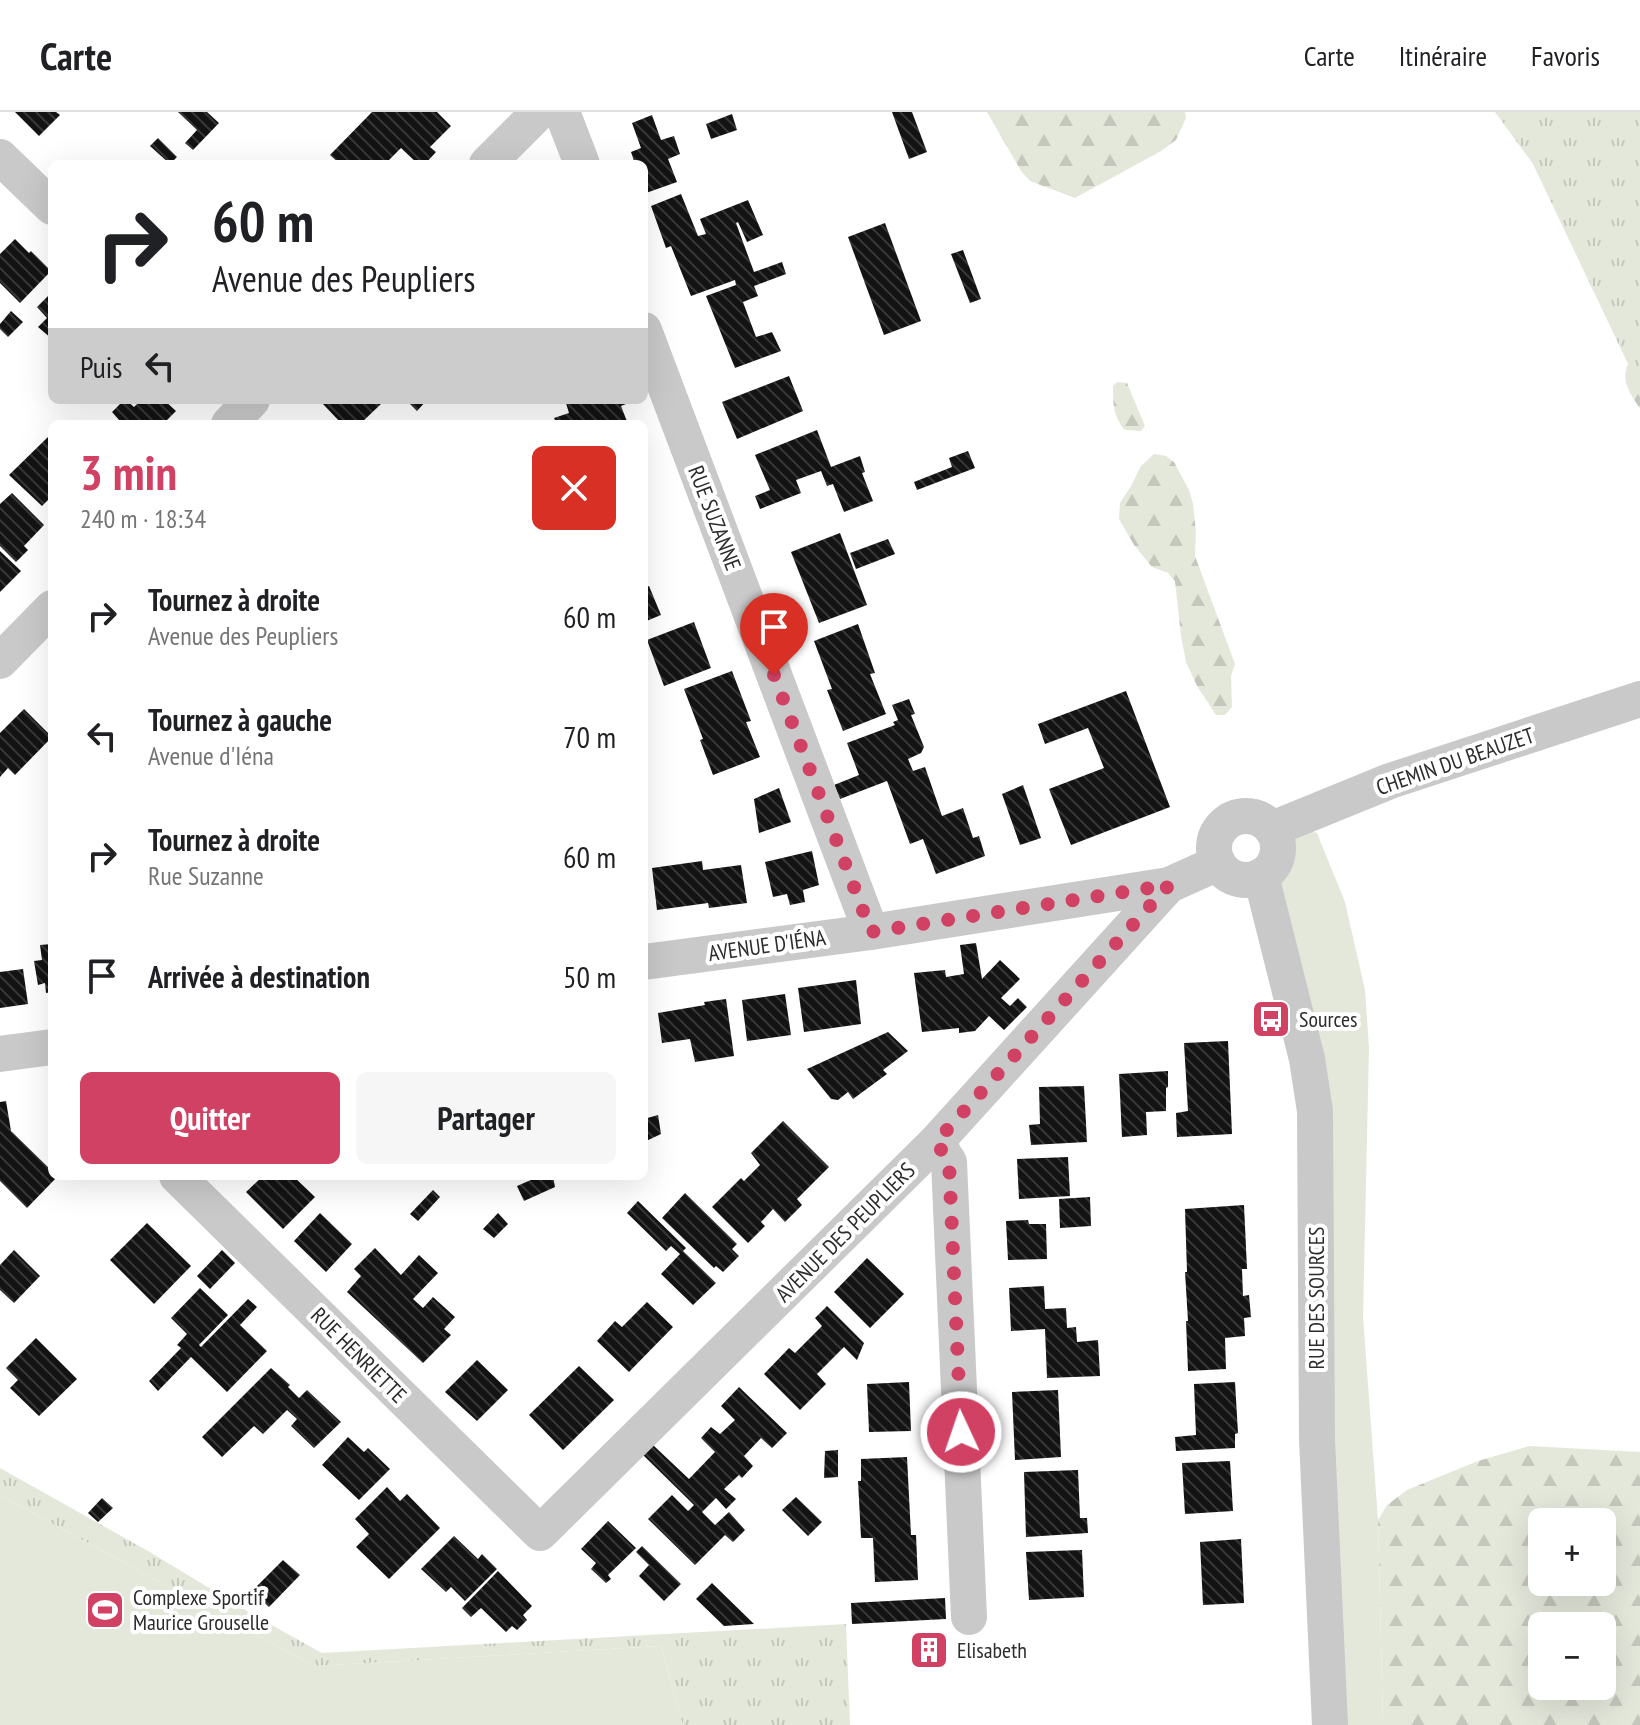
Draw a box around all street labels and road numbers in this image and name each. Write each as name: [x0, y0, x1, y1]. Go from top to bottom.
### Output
street label: RUE SUZANNE: [682, 462, 748, 574]
street label: CHEMIN DU BEAUZET: [1372, 721, 1538, 801]
street label: AVENUE D'IÉNA: [707, 923, 828, 967]
street label: AVENUE DES PEUPLIERS: [769, 1156, 921, 1308]
street label: RUE DES SOURCES: [1302, 1226, 1330, 1370]
street label: RUE HENRIETTE: [305, 1301, 413, 1409]

